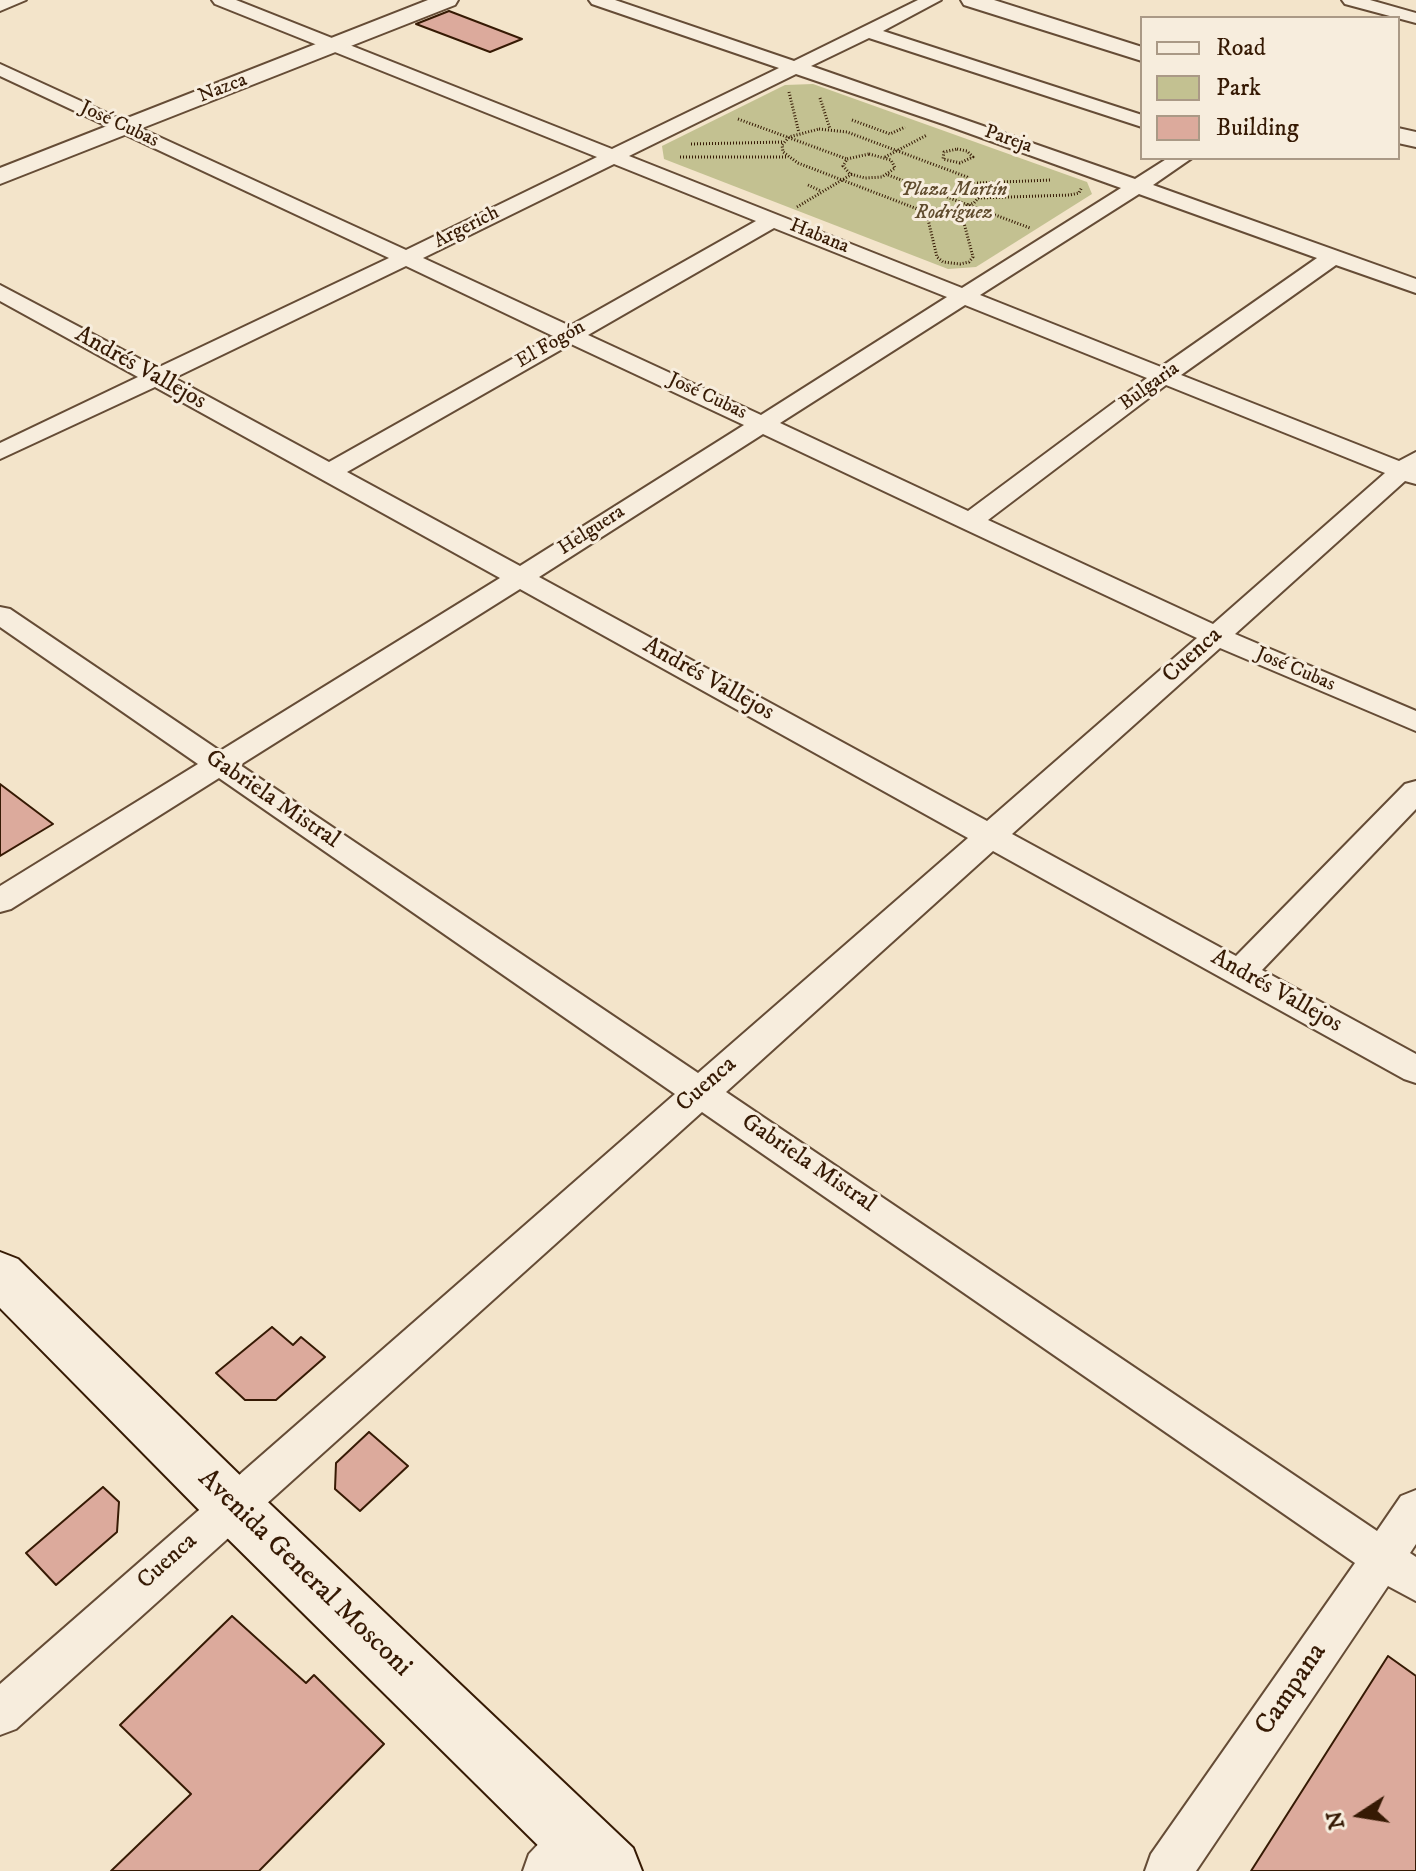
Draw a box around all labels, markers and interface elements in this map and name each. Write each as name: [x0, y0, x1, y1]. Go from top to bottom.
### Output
legend: [1140, 16, 1400, 160]
text: Road: [1216, 33, 1266, 63]
street label: Nazca: [195, 69, 251, 109]
text: Park: [1216, 73, 1261, 103]
street label: José Cubas: [76, 96, 162, 154]
text: Building: [1216, 113, 1299, 143]
street label: Pareja: [981, 121, 1035, 159]
park label: Plaza Martín Rodríguez: [901, 179, 1007, 226]
street label: Argerich: [430, 201, 504, 255]
street label: Habana: [786, 214, 852, 260]
street label: El Fogón: [512, 316, 590, 374]
street label: Andrés Vallejos: [69, 321, 211, 417]
street label: Bulgaria: [1116, 357, 1184, 417]
street label: José Cubas: [664, 368, 750, 426]
street label: Helguera: [554, 501, 630, 561]
street label: Cuenca: [1157, 622, 1229, 690]
street label: Andrés Vallejos: [637, 632, 779, 728]
street label: José Cubas: [1252, 643, 1338, 697]
street label: Gabriela Mistral: [199, 744, 345, 856]
street label: Andrés Vallejos: [1205, 944, 1347, 1040]
street label: Cuenca: [671, 1051, 743, 1119]
street label: Gabriela Mistral: [735, 1108, 881, 1220]
street label: Avenida General Mosconi: [190, 1463, 418, 1685]
street label: Cuenca: [132, 1528, 204, 1596]
street label: Campana: [1249, 1637, 1335, 1743]
north arrow: [1320, 1775, 1400, 1855]
text: N: [1321, 1808, 1351, 1832]

